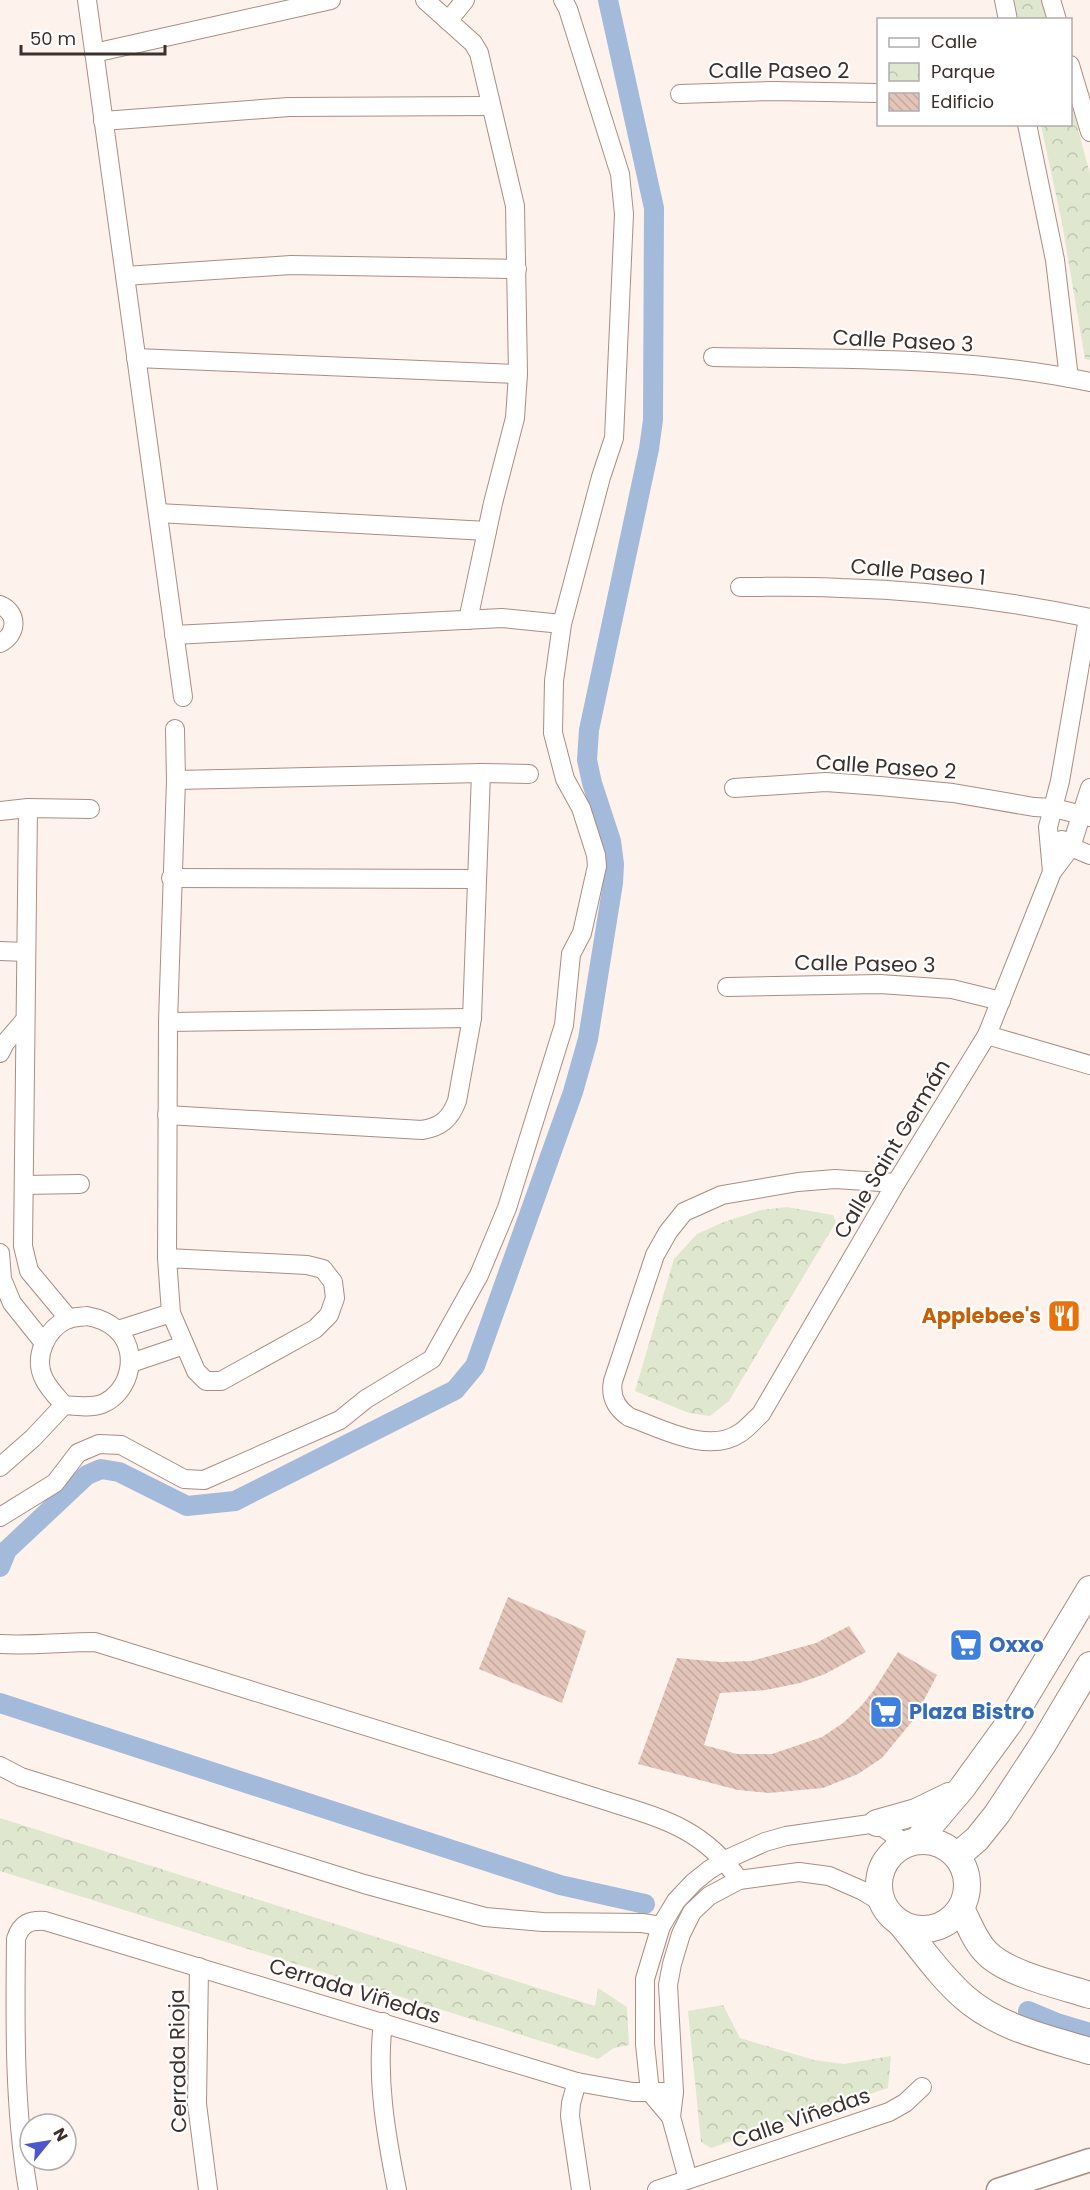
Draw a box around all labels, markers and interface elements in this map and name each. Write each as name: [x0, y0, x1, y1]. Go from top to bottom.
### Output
scale bar: [21, 18, 165, 56]
legend: [877, 18, 1072, 126]
text: 50 m: [30, 26, 76, 51]
text: Calle: [931, 29, 977, 54]
street label: Calle Paseo 2: [709, 56, 849, 85]
text: Parque: [931, 59, 995, 84]
text: Edificio: [931, 89, 994, 114]
street label: Calle Paseo 3: [832, 322, 974, 359]
street label: Calle Paseo 1: [849, 551, 987, 592]
street label: Calle Paseo 2: [815, 747, 957, 786]
street label: Calle Paseo 3: [794, 948, 936, 979]
street label: Calle Saint Germán: [827, 1054, 957, 1244]
restaurant icon: Applebee's: [1046, 1298, 1082, 1334]
place label: Applebee's: [921, 1301, 1041, 1330]
supermarket icon: Oxxo: [948, 1627, 984, 1663]
place label: Oxxo: [989, 1630, 1044, 1659]
supermarket icon: Plaza Bistro: [868, 1694, 904, 1730]
place label: Plaza Bistro: [909, 1697, 1034, 1726]
street label: Cerrada Viñedas: [266, 1951, 445, 2030]
street label: Cerrada Rioja: [162, 1989, 193, 2133]
street label: Calle Viñedas: [728, 2080, 874, 2155]
north arrow: [18, 2112, 78, 2172]
text: N: [48, 2124, 74, 2146]

